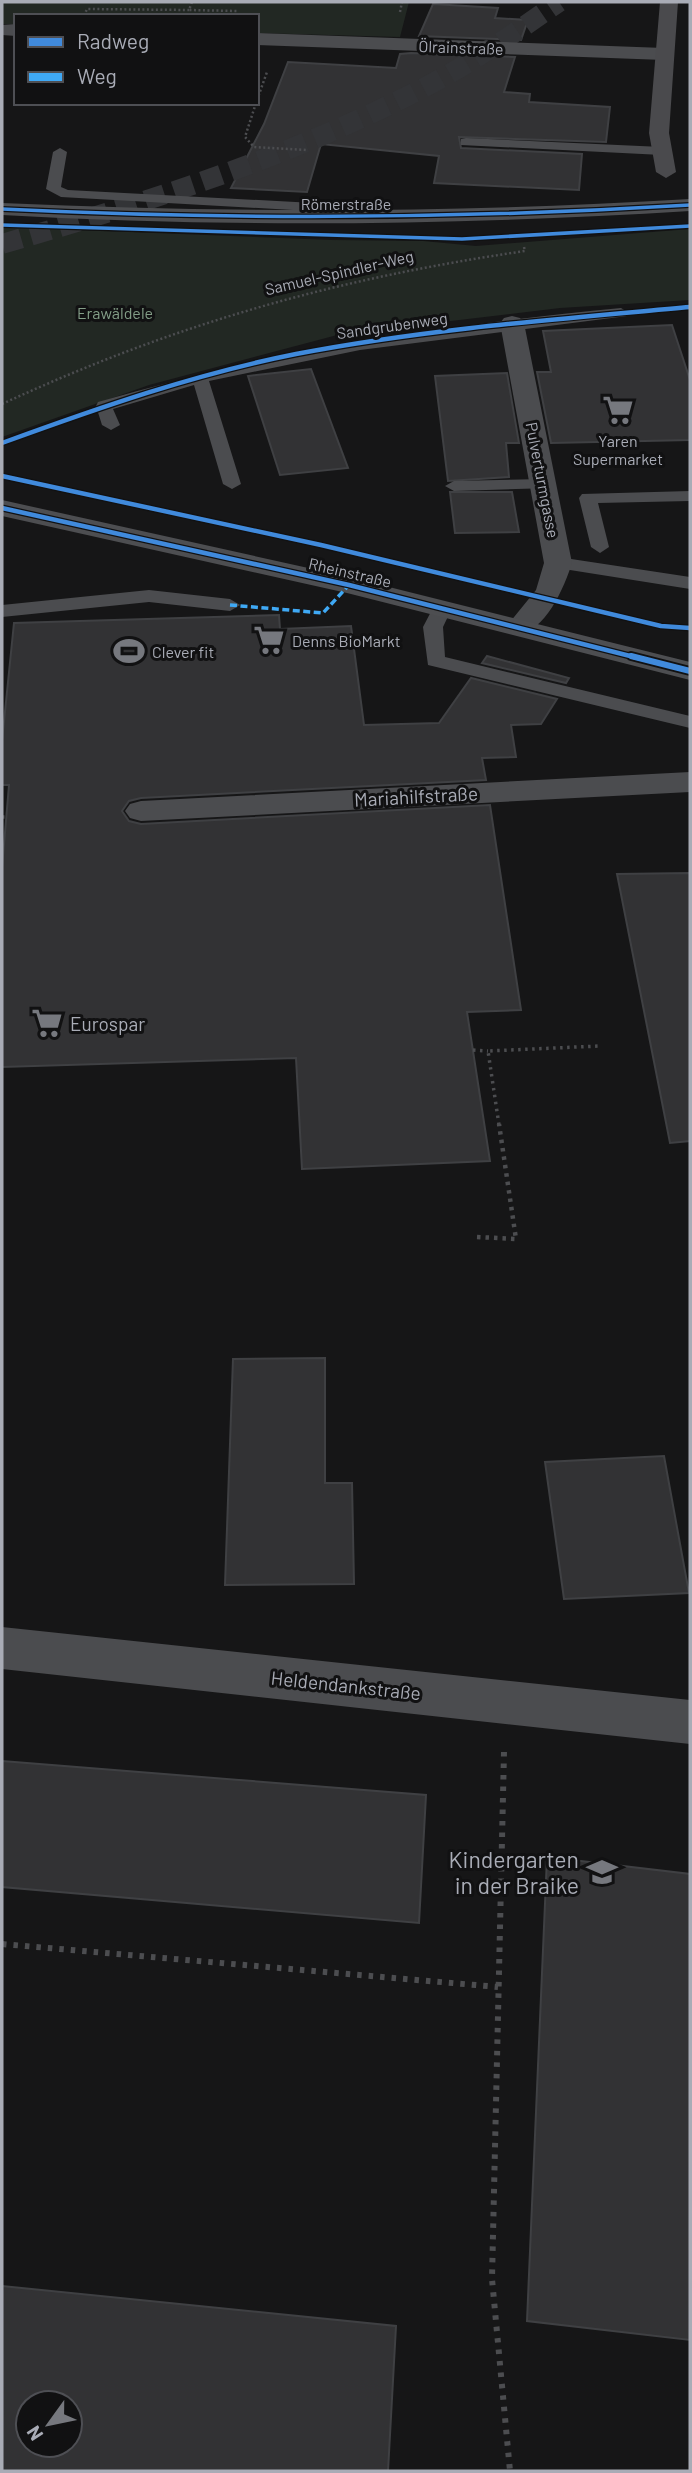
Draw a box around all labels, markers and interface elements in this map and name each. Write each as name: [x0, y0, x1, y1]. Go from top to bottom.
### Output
legend: [14, 14, 259, 105]
text: Radweg: [77, 28, 149, 53]
street label: Ölrainstraße: [418, 36, 504, 58]
text: Weg: [77, 63, 117, 88]
street label: Römerstraße: [301, 194, 391, 213]
street label: Samuel-Spindler-Weg: [263, 246, 415, 298]
park label: Erawäldele: [77, 303, 153, 322]
street label: Sandgrubenweg: [335, 308, 449, 342]
supermarket icon: Yaren Supermarket: [601, 393, 635, 427]
street label: Pulverturmgasse: [522, 421, 564, 539]
place label: Yaren Supermarket: [573, 431, 663, 468]
street label: Rheinstraße: [307, 553, 393, 591]
supermarket icon: Denns BioMarkt: [252, 623, 286, 657]
place label: Denns BioMarkt: [292, 631, 401, 650]
sports icon: Clever fit: [112, 634, 146, 668]
place label: Clever fit: [152, 642, 214, 661]
street label: Mariahilfstraße: [353, 781, 479, 811]
supermarket icon: Eurospar: [30, 1006, 64, 1040]
place label: Eurospar: [70, 1012, 145, 1035]
street label: Heldendankstraße: [270, 1666, 422, 1704]
place label: Kindergarten in der Braike: [448, 1845, 579, 1899]
school or university icon: Kindergarten in der Braike: [585, 1855, 619, 1889]
north arrow: [14, 2389, 84, 2459]
text: N: [21, 2422, 47, 2445]

